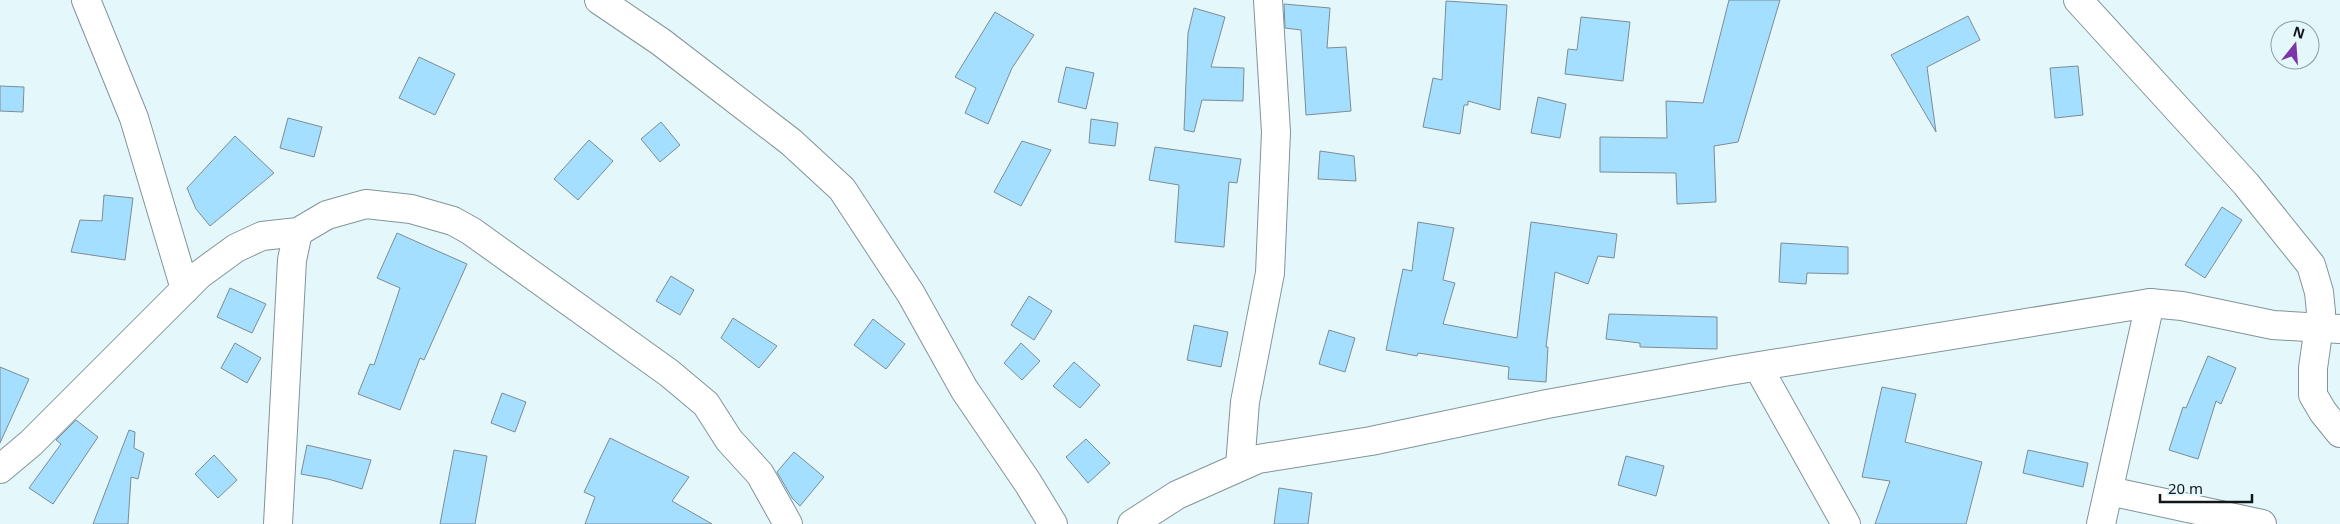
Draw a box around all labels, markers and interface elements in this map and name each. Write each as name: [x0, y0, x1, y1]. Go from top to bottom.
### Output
north arrow: [2270, 20, 2320, 70]
text: N: [2291, 21, 2307, 43]
scale bar: [2160, 472, 2252, 504]
text: 20 m: [2168, 478, 2203, 498]

